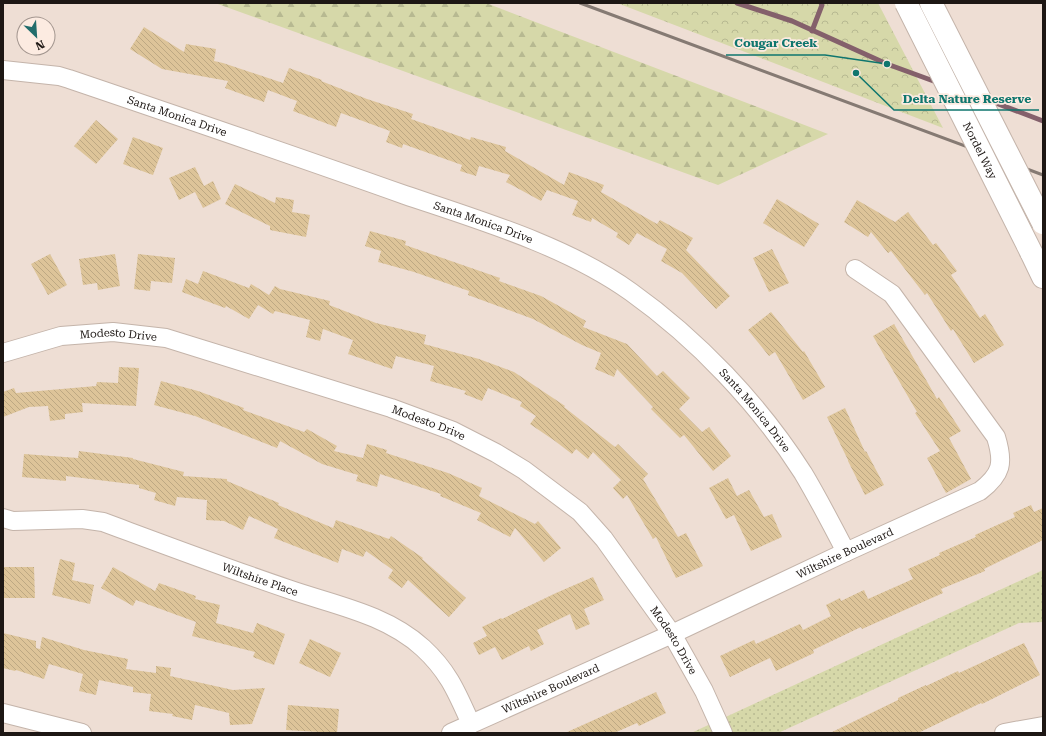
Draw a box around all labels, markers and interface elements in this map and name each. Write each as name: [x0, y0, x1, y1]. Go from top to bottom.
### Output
north arrow: [16, 16, 56, 56]
callout: Cougar Creek: [726, 31, 825, 55]
text: Cougar Creek: [734, 36, 818, 50]
text: N: [33, 37, 47, 53]
callout: Delta Nature Reserve: [894, 86, 1039, 110]
text: Delta Nature Reserve: [903, 92, 1031, 106]
street label: Santa Monica Drive: [126, 93, 228, 139]
street label: Nordel Way: [960, 120, 1000, 182]
street label: Santa Monica Drive: [432, 199, 534, 246]
street label: Modesto Drive: [79, 326, 158, 344]
street label: Santa Monica Drive: [716, 366, 793, 455]
street label: Modesto Drive: [390, 403, 467, 443]
street label: Wiltshire Boulevard: [794, 525, 895, 581]
street label: Wiltshire Place: [220, 560, 300, 599]
street label: Modesto Drive: [647, 604, 699, 677]
street label: Wiltshire Boulevard: [500, 661, 601, 716]

